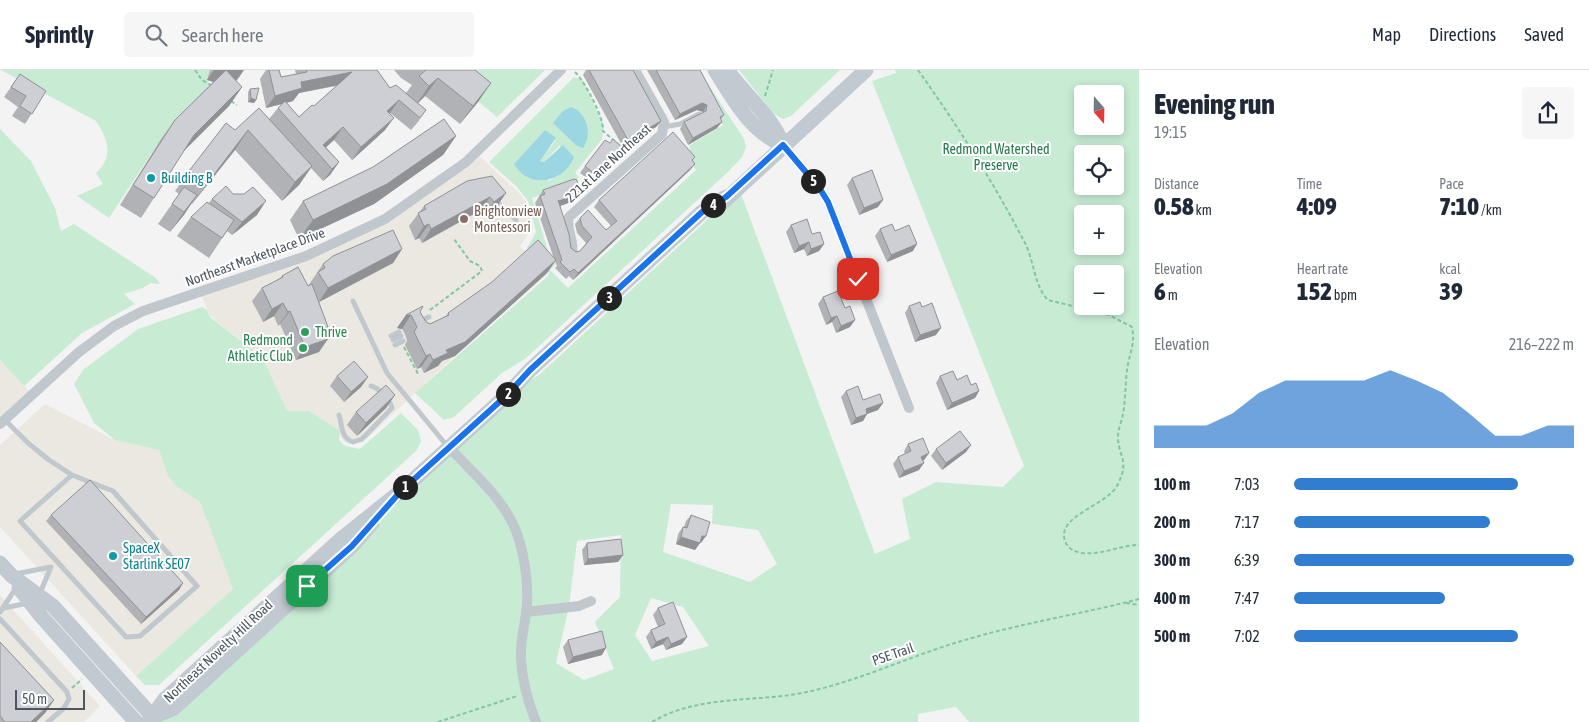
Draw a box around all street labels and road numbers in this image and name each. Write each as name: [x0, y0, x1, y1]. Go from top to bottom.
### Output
street label: 221st Lane Northeast: [562, 121, 654, 205]
street label: Northeast Marketplace Drive: [183, 224, 327, 290]
street label: Northeast Novelty Hill Road: [160, 596, 276, 706]
street label: PSE Trail: [870, 639, 916, 669]

